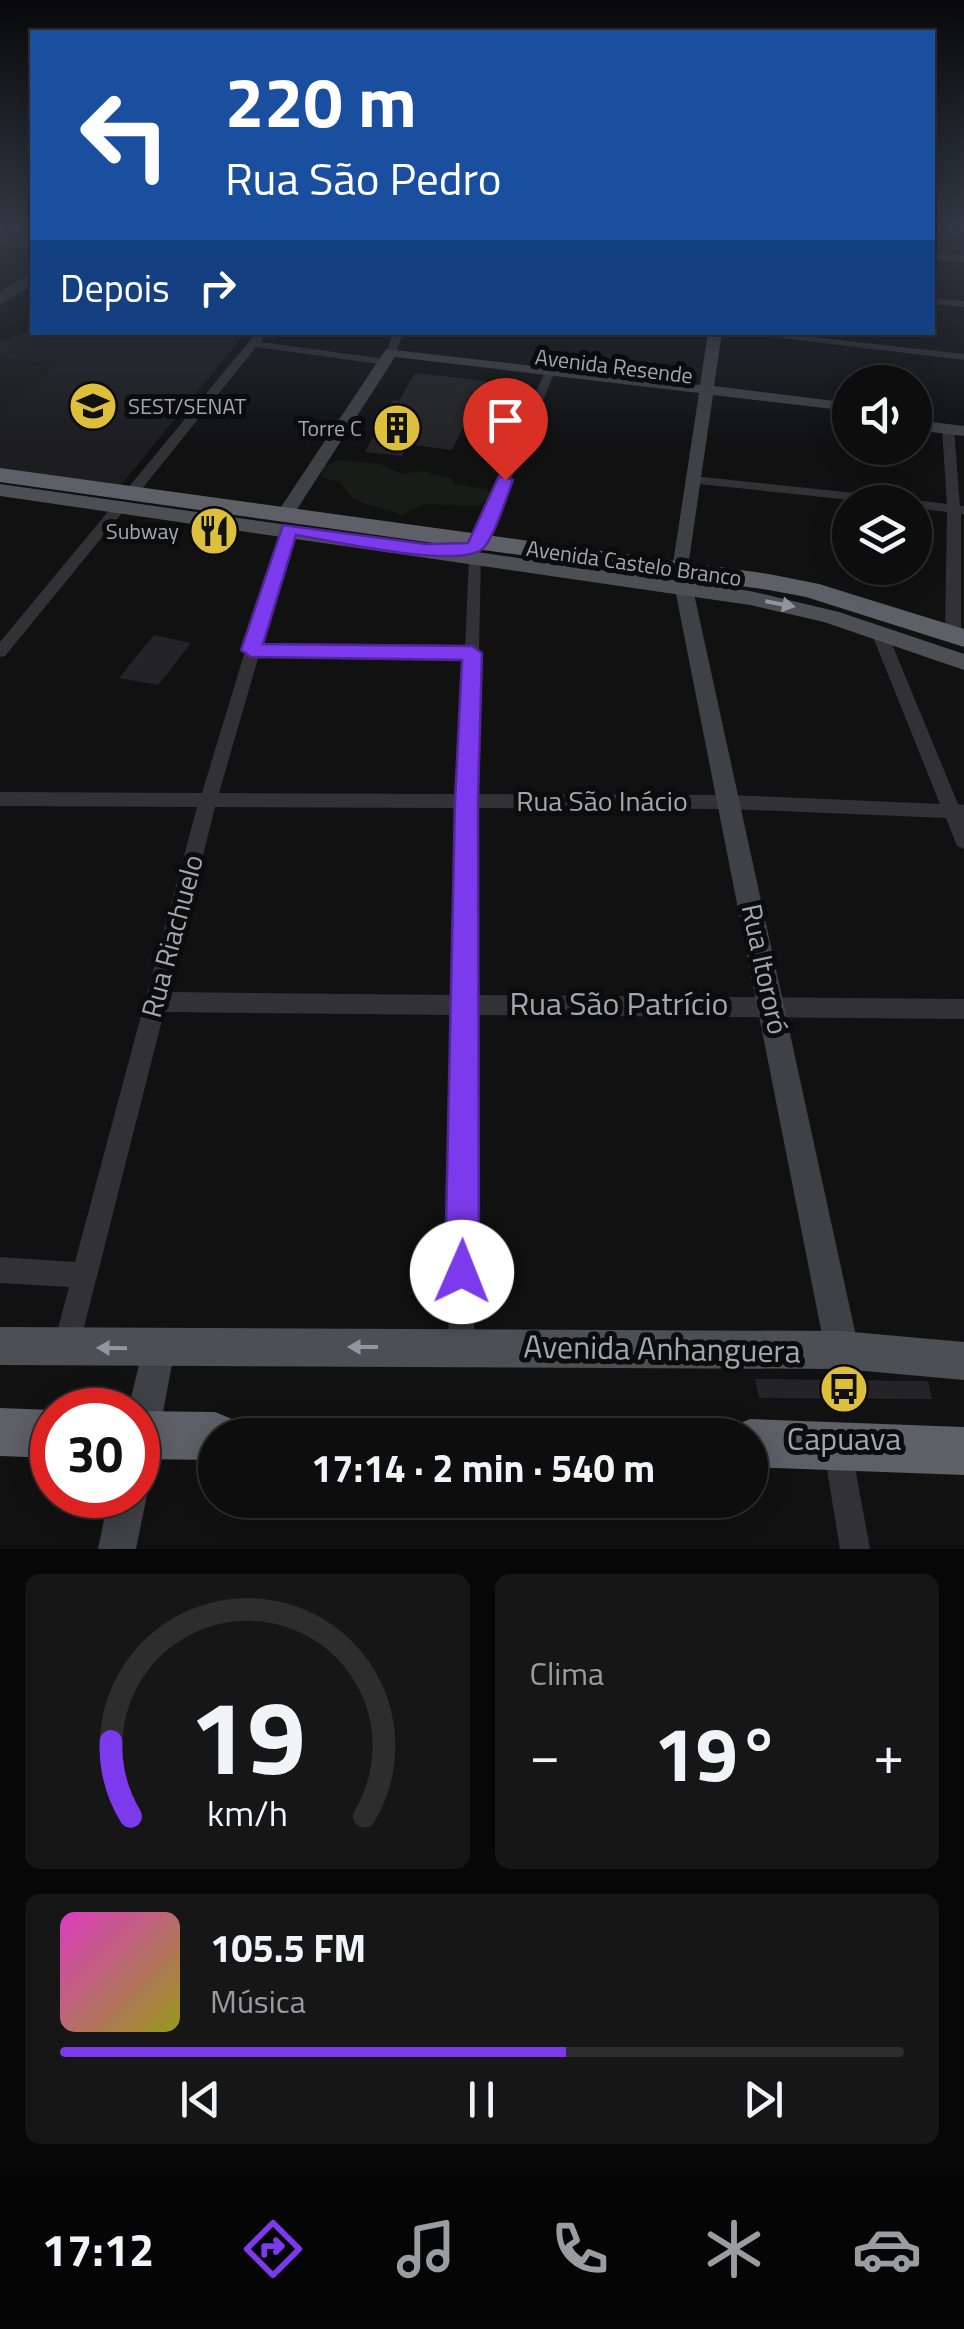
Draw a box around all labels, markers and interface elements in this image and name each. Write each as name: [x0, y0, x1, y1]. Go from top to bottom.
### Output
text: 220 m: [225, 48, 417, 154]
icon: left: [60, 70, 190, 200]
text: Rua São Pedro: [225, 144, 501, 212]
text: Depois: [60, 259, 170, 317]
icon: right: [190, 260, 245, 315]
street label: Avenida Resende: [533, 339, 695, 393]
map controls: [832, 365, 932, 585]
button: sound: [832, 365, 932, 465]
pin: [463, 378, 548, 481]
school or university icon: SEST/SENAT: [67, 380, 119, 432]
place label: SEST/SENAT: [128, 389, 247, 423]
icon: arrive: [478, 393, 533, 448]
building icon: Torre C: [371, 402, 423, 454]
place label: Torre C: [298, 411, 362, 445]
button: layers: [832, 485, 932, 585]
restaurant icon: Subway: [188, 505, 240, 557]
place label: Subway: [106, 514, 179, 548]
street label: Avenida Castelo Branco: [524, 531, 744, 595]
one-way arrow: [765, 596, 796, 612]
street label: Rua São Inácio: [516, 779, 688, 822]
street label: Rua Riachuelo: [129, 850, 214, 1022]
street label: Rua Itororó: [731, 900, 800, 1038]
street label: Rua São Patrício: [509, 979, 729, 1027]
position arrow: [410, 1220, 514, 1324]
street label: Avenida Anhanguera: [523, 1322, 801, 1374]
one-way arrow: [95, 1339, 127, 1355]
one-way arrow: [347, 1339, 379, 1355]
bus stop icon: Capuava: [818, 1363, 870, 1415]
speed limit sign: 30: [30, 1388, 160, 1518]
place label: Capuava: [787, 1414, 901, 1462]
text: 17:14 · 2 min · 540 m: [311, 1439, 655, 1497]
text: Clima: [530, 1649, 604, 1697]
text: 19: [189, 1656, 305, 1814]
text: 19°: [654, 1696, 780, 1810]
text: −: [530, 1712, 560, 1795]
text: +: [873, 1712, 904, 1795]
text: km/h: [207, 1785, 288, 1840]
text: 105.5 FM: [210, 1919, 366, 1977]
text: Música: [210, 1977, 306, 2025]
icon: previous: [173, 2072, 228, 2127]
icon: pause: [454, 2072, 509, 2127]
icon: next: [736, 2072, 791, 2127]
icon: directions: [238, 2214, 308, 2284]
icon: music: [391, 2214, 461, 2284]
icon: phone: [545, 2214, 615, 2284]
icon: climate: [699, 2214, 769, 2284]
icon: car: [852, 2214, 922, 2284]
text: 17:12: [42, 2215, 154, 2283]

